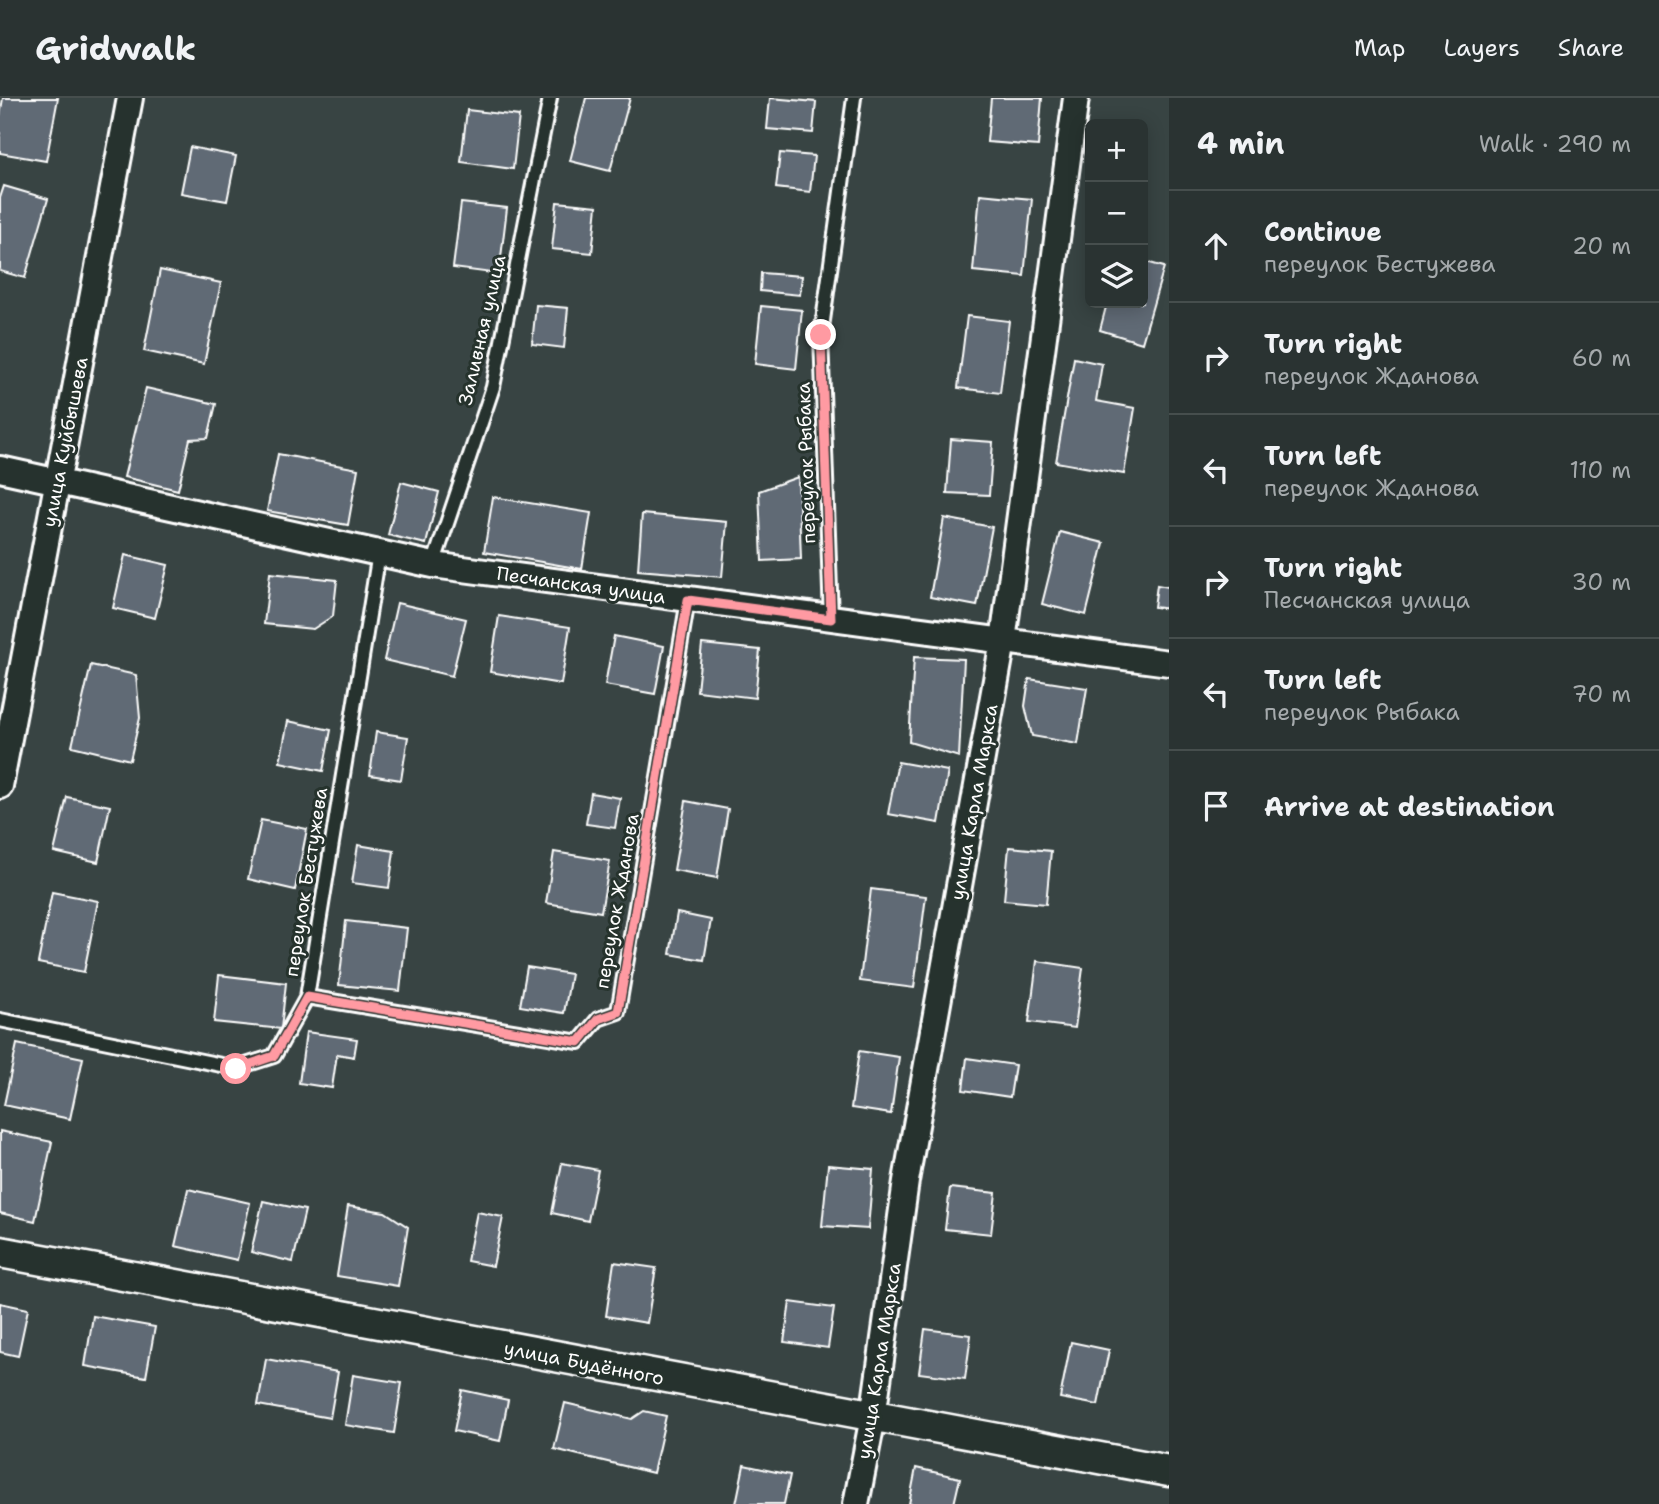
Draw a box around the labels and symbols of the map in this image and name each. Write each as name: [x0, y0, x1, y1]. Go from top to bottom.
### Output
street label: Заливная улица: [453, 252, 511, 408]
route end: [805, 319, 836, 350]
street label: улица Куйбышева: [36, 355, 94, 529]
street label: переулок Рыбака: [791, 382, 821, 544]
street label: Песчанская улица: [495, 561, 667, 609]
street label: улица Карла Маркса: [944, 702, 1004, 902]
street label: переулок Бестужева: [279, 785, 333, 978]
street label: переулок Жданова: [589, 811, 645, 991]
route start: [220, 1053, 251, 1084]
street label: улица Карла Маркса: [851, 1261, 907, 1461]
street label: улица Будённого: [502, 1335, 666, 1391]

